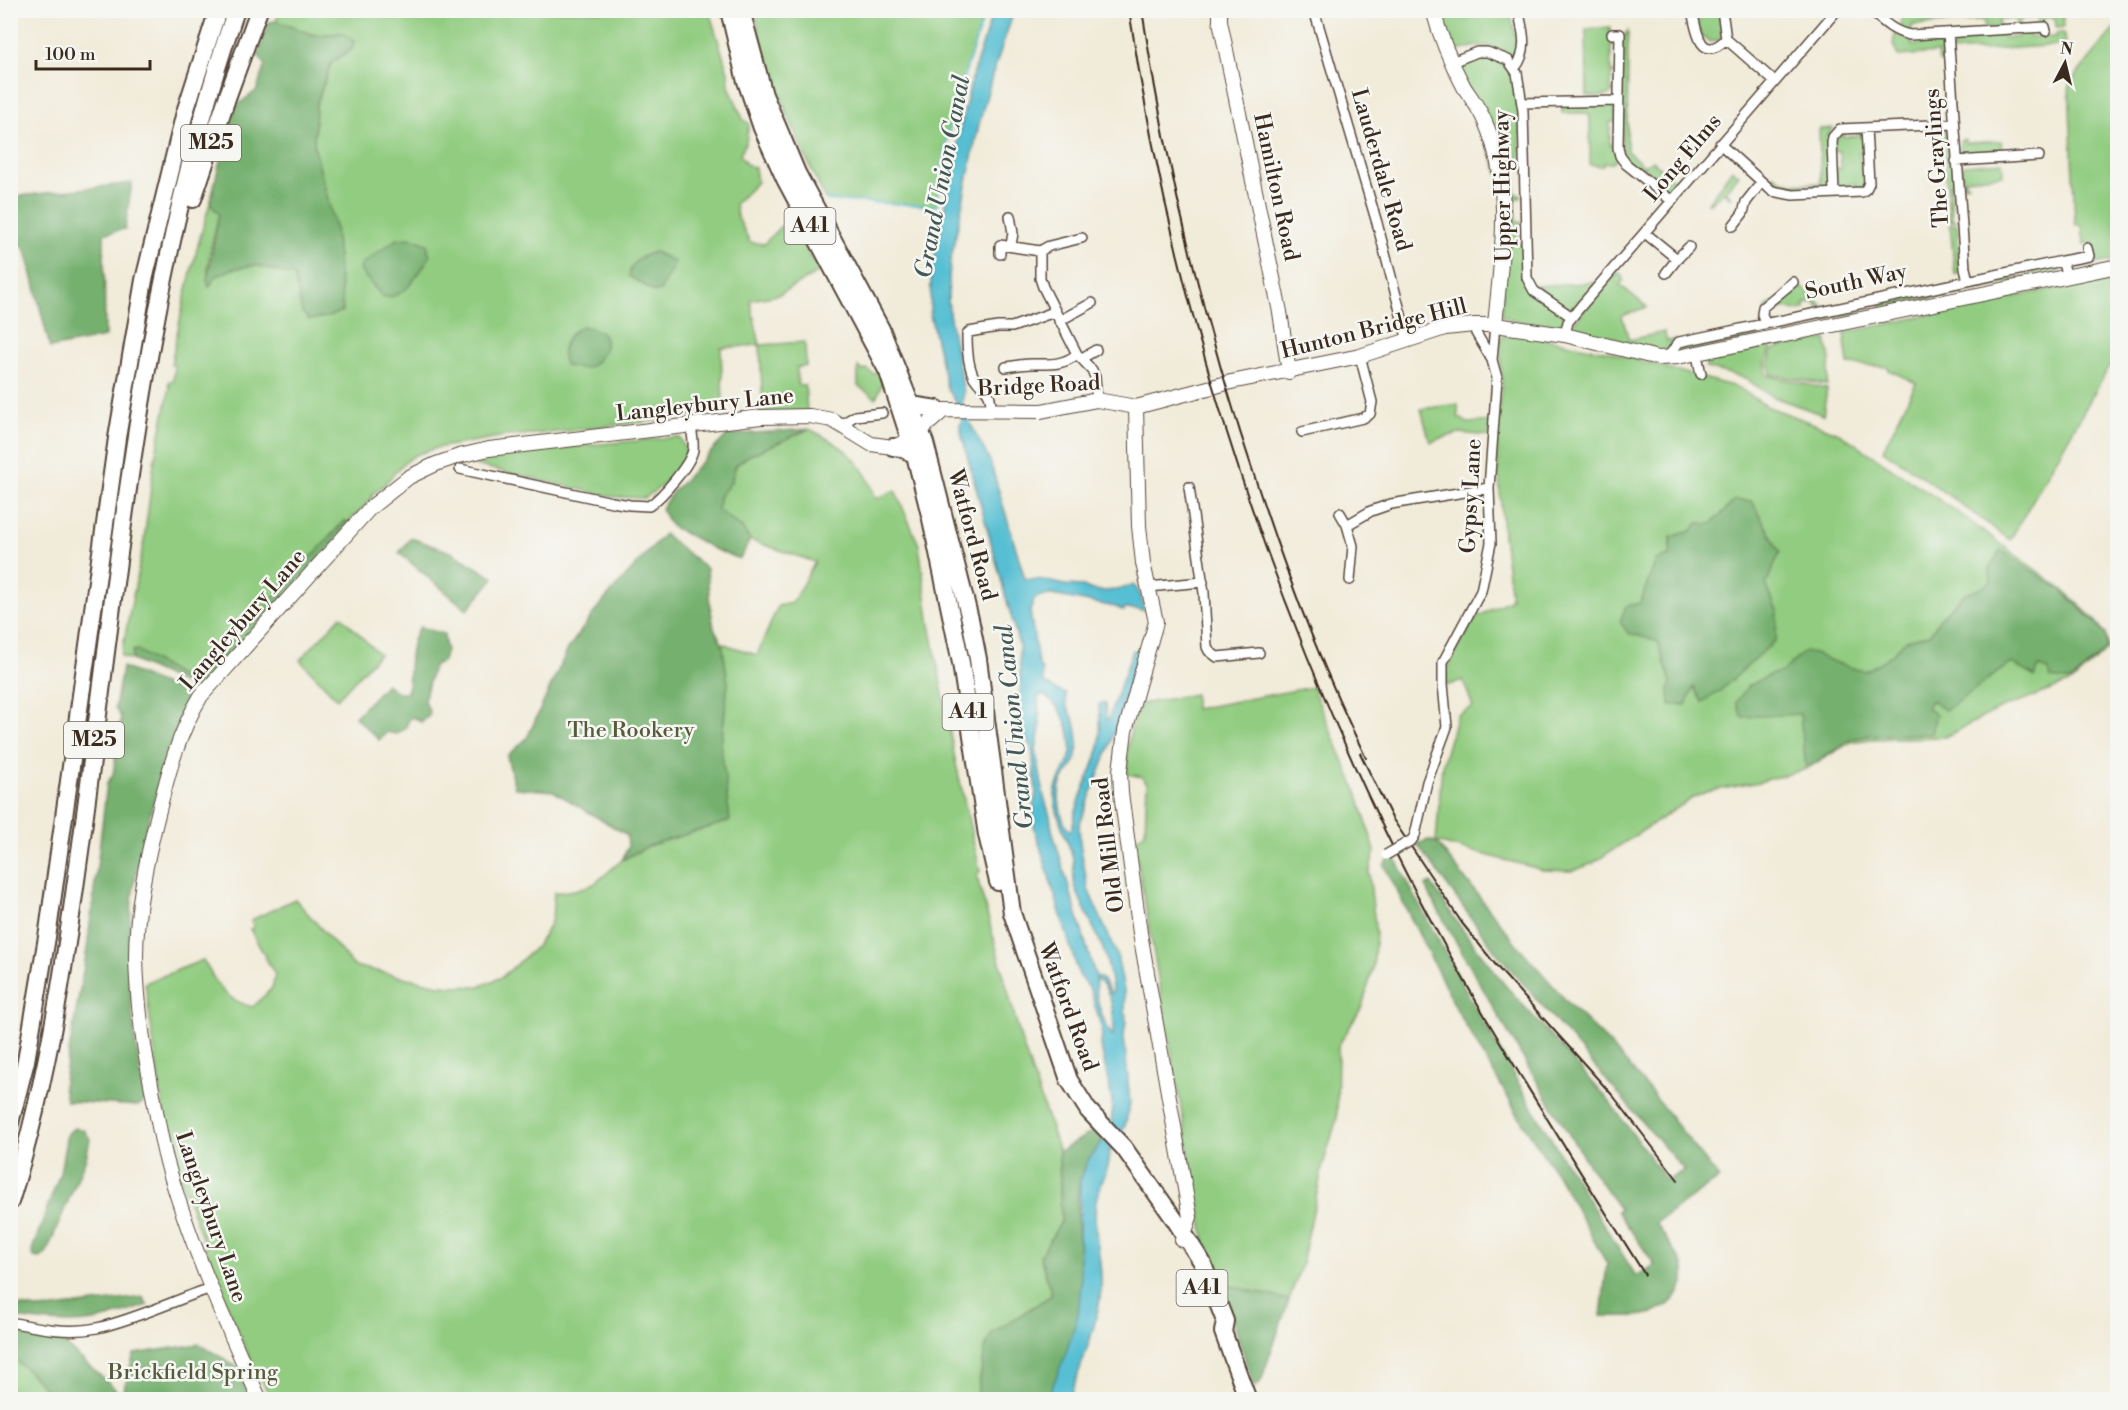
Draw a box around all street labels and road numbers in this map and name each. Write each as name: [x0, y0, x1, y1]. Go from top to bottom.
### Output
street label: Lauderdale Road: [1345, 86, 1417, 255]
street label: The Graylings: [1919, 88, 1955, 228]
street label: Long Elms: [1638, 108, 1728, 208]
street label: Upper Highway: [1488, 109, 1518, 263]
street label: Hamilton Road: [1247, 111, 1305, 264]
road number: M25: [181, 125, 241, 161]
road number: A41: [784, 208, 836, 244]
street label: South Way: [1803, 258, 1910, 306]
street label: Hunton Bridge Hill: [1278, 293, 1470, 365]
street label: Bridge Road: [976, 369, 1102, 403]
street label: Langleybury Lane: [615, 382, 795, 428]
street label: Gypsy Lane: [1455, 438, 1487, 554]
street label: Watford Road: [941, 465, 1003, 604]
street label: Langleybury Lane: [174, 544, 312, 696]
road number: A41: [942, 694, 994, 730]
road number: M25: [64, 722, 124, 758]
street label: Old Mill Road: [1087, 775, 1131, 914]
street label: Watford Road: [1032, 938, 1104, 1075]
street label: Langleybury Lane: [169, 1128, 253, 1306]
road number: A41: [1176, 1270, 1228, 1306]

